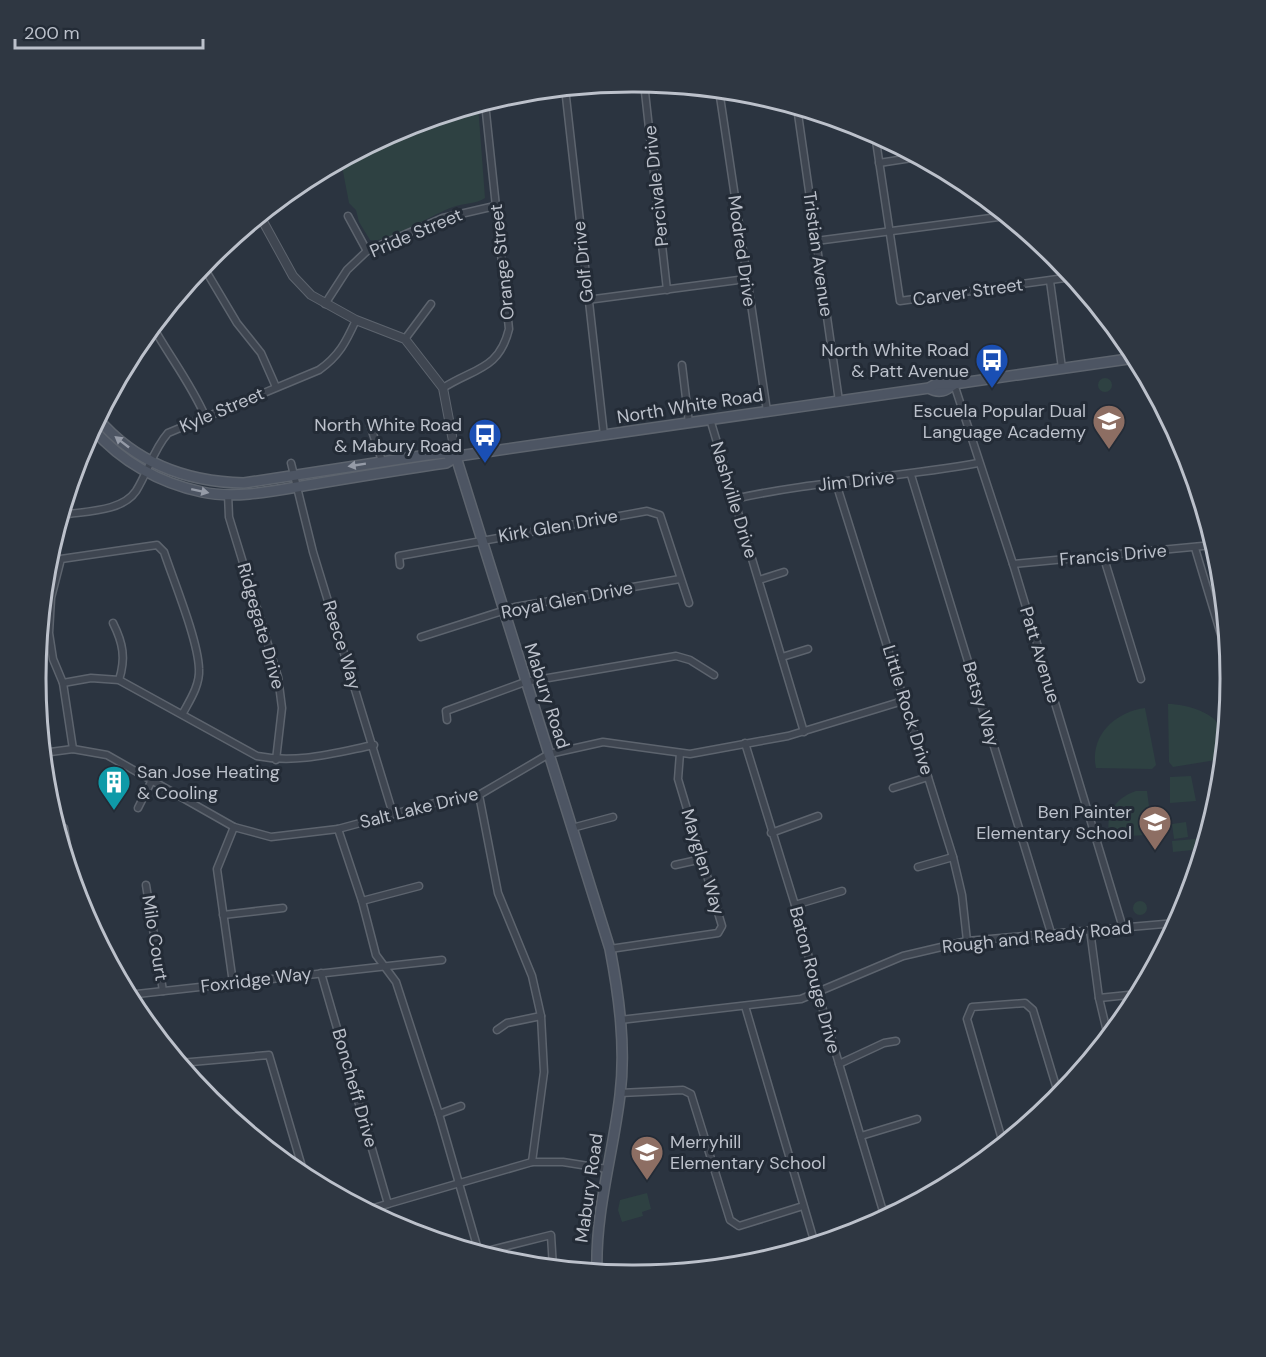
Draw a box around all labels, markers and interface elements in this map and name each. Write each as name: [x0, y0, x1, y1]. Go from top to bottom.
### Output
scale bar: [15, 12, 202, 50]
text: 200 m: [24, 21, 80, 45]
street label: Percivale Drive: [638, 124, 674, 248]
street label: Tristian Avenue: [797, 190, 839, 318]
street label: Modred Drive: [722, 194, 762, 308]
street label: Pride Street: [366, 203, 466, 263]
street label: Orange Street: [484, 203, 520, 321]
street label: Golf Drive: [567, 220, 599, 304]
street label: Carver Street: [911, 272, 1025, 312]
place label: North White Road & Patt Avenue: [821, 338, 969, 383]
bus stop icon: North White Road & Patt Avenue: [974, 342, 1010, 389]
street label: Kyle Street: [176, 381, 268, 439]
street label: North White Road: [615, 383, 765, 429]
place label: Escuela Popular Dual Language Academy: [913, 399, 1086, 444]
school or university icon: Escuela Popular Dual Language Academy: [1091, 403, 1127, 450]
place label: North White Road & Mabury Road: [314, 413, 462, 458]
bus stop icon: North White Road & Mabury Road: [467, 417, 503, 464]
one-way arrow: [115, 436, 130, 448]
street label: Nashville Drive: [705, 439, 763, 561]
one-way arrow: [347, 461, 366, 470]
street label: Jim Drive: [817, 465, 895, 497]
one-way arrow: [191, 486, 209, 496]
street label: Kirk Glen Drive: [496, 504, 620, 548]
street label: Francis Drive: [1058, 538, 1168, 572]
street label: Ridgegate Drive: [232, 560, 290, 692]
street label: Royal Glen Drive: [499, 575, 635, 625]
street label: Reece Way: [317, 598, 367, 692]
street label: Patt Avenue: [1014, 604, 1066, 706]
street label: Mabury Road: [519, 640, 575, 752]
street label: Little Rock Drive: [877, 642, 939, 778]
street label: Betsy Way: [957, 659, 1005, 749]
place label: San Jose Heating & Cooling: [137, 760, 280, 805]
building icon: San Jose Heating & Cooling: [96, 764, 132, 811]
street label: Salt Lake Drive: [357, 782, 481, 834]
place label: Ben Painter Elementary School: [976, 800, 1132, 845]
school or university icon: Ben Painter Elementary School: [1137, 804, 1173, 851]
street label: Mayglen Way: [676, 806, 730, 918]
street label: Milo Court: [136, 893, 174, 983]
street label: Baton Rouge Drive: [784, 904, 846, 1056]
street label: Rough and Ready Road: [941, 915, 1133, 959]
street label: Foxridge Way: [199, 961, 313, 999]
street label: Boncheff Drive: [327, 1026, 383, 1150]
place label: Merryhill Elementary School: [670, 1130, 826, 1175]
street label: Mabury Road: [569, 1132, 609, 1244]
school or university icon: Merryhill Elementary School: [629, 1134, 665, 1181]

